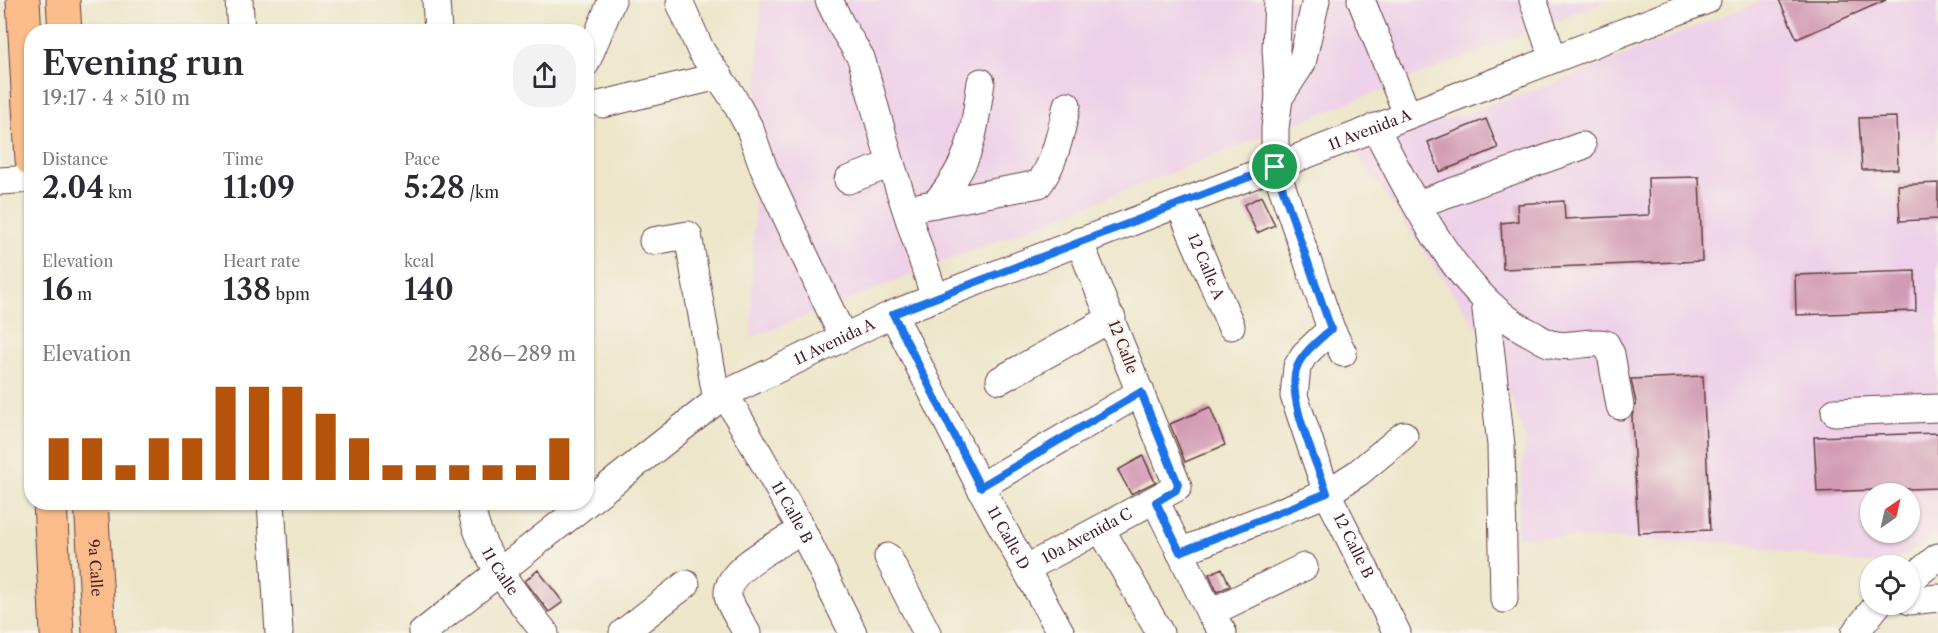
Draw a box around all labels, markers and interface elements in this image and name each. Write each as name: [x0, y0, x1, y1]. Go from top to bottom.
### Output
text: Evening run: [42, 43, 244, 84]
button: share: [513, 44, 576, 107]
text: 19:17 · 4 × 510 m: [42, 86, 190, 110]
street label: 11 Avenida A: [1325, 105, 1415, 154]
pin: [1249, 141, 1300, 192]
text: Distance: [42, 149, 108, 169]
text: Time: [223, 149, 263, 169]
text: Pace: [404, 149, 440, 169]
icon: arrive: [1258, 150, 1291, 183]
text: 2.04: [42, 169, 104, 206]
text: 11:09: [223, 169, 295, 206]
text: 5:28: [404, 169, 465, 206]
text: km: [104, 182, 132, 202]
text: /km: [465, 182, 499, 202]
street label: 12 Calle A: [1184, 230, 1229, 303]
text: Elevation: [42, 251, 113, 271]
text: Heart rate: [223, 251, 300, 271]
text: kcal: [404, 251, 434, 271]
text: 16: [42, 271, 73, 308]
text: 138: [223, 271, 271, 308]
text: 140: [404, 271, 454, 308]
text: m: [73, 284, 92, 304]
text: bpm: [271, 284, 310, 304]
street label: 11 Avenida A: [790, 314, 879, 369]
street label: 12 Calle: [1105, 317, 1142, 376]
text: Elevation: [42, 342, 131, 366]
text: 286–289 m: [467, 342, 576, 366]
street label: 11 Calle B: [767, 478, 817, 546]
north arrow: [1860, 483, 1920, 543]
map controls: [1860, 483, 1920, 615]
street label: 11 Calle D: [984, 503, 1034, 573]
street label: 10a Avenida C: [1038, 503, 1135, 567]
street label: 12 Calle B: [1330, 510, 1378, 581]
street label: 9a Calle: [84, 539, 107, 597]
street label: 11 Calle: [478, 544, 523, 599]
button: locate: [1860, 555, 1920, 615]

